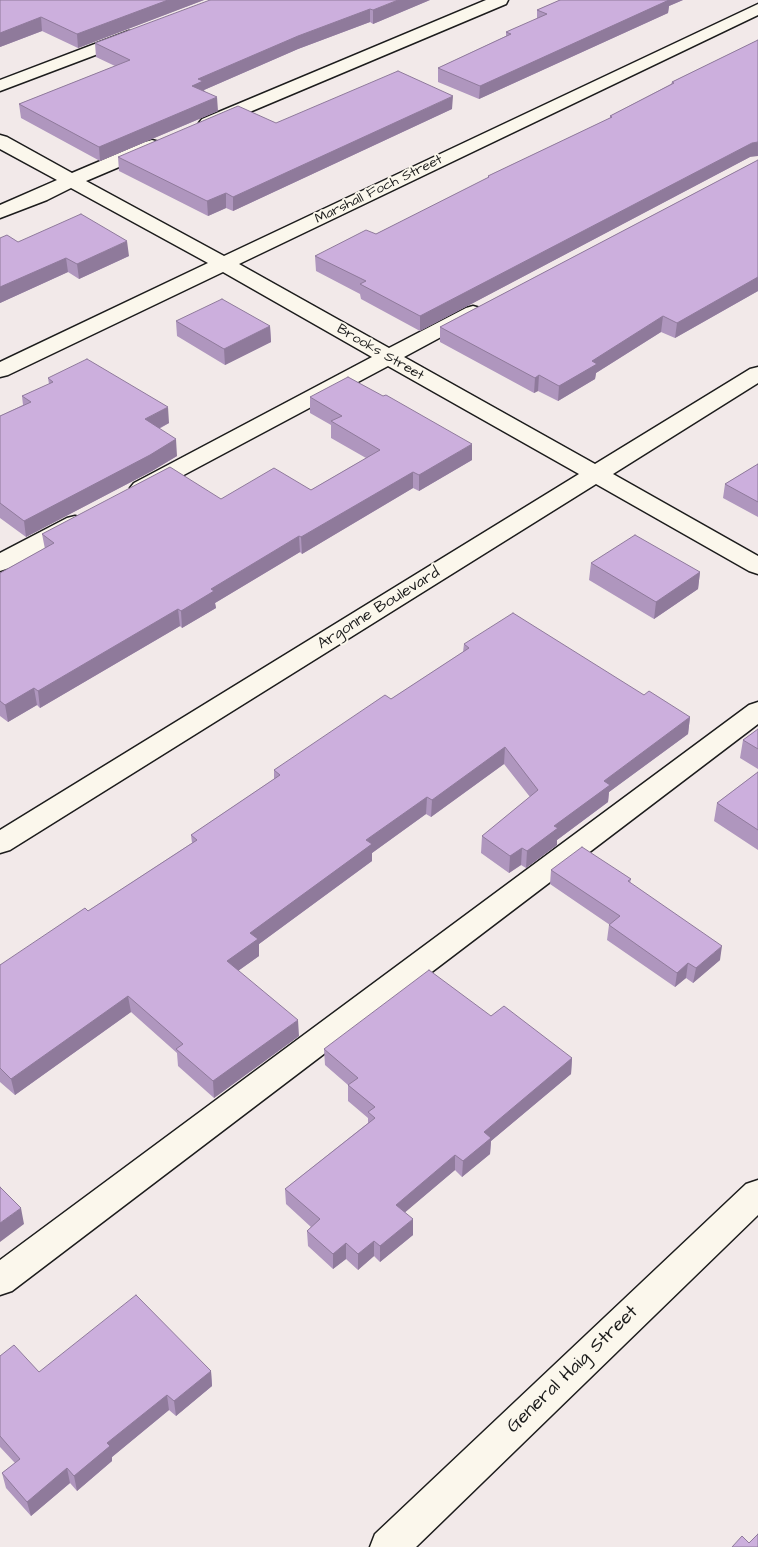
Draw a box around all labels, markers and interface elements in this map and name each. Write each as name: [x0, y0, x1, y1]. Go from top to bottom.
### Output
street label: Marshall Foch Street: [313, 152, 445, 228]
street label: Brooks Street: [333, 321, 427, 385]
street label: Argonne Boulevard: [314, 564, 444, 654]
street label: General Haig Street: [502, 1301, 644, 1439]

